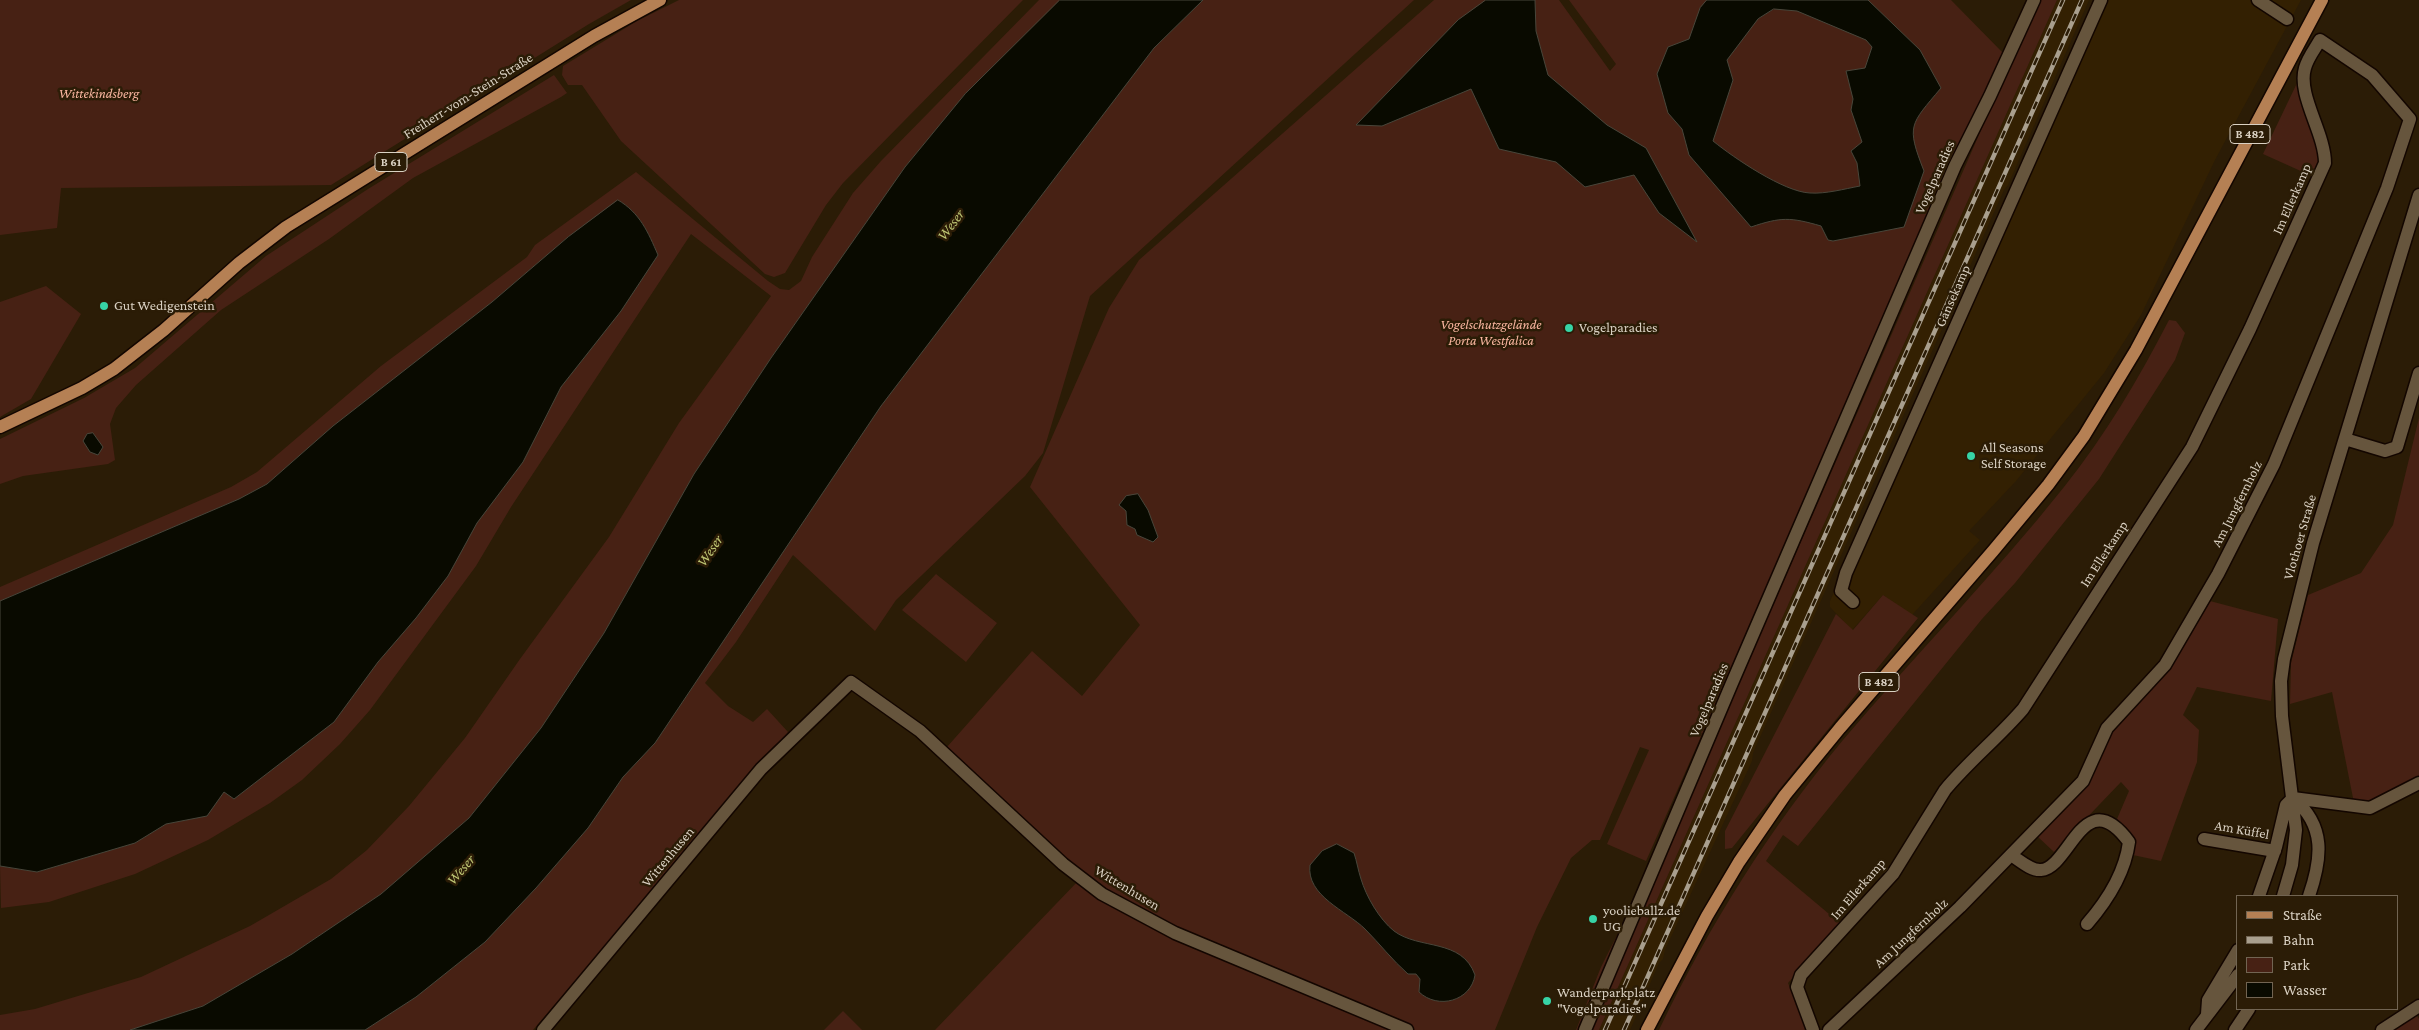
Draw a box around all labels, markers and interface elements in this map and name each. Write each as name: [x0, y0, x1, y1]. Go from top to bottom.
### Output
street label: Freiherr-vom-Stein-Straße: [400, 49, 536, 143]
park label: Wittekindsberg: [59, 86, 139, 102]
road number: B 482: [2230, 125, 2270, 144]
street label: Vogelparadies: [1911, 138, 1959, 216]
road number: B 61: [375, 152, 407, 172]
street label: Im Ellerkamp: [2269, 161, 2315, 237]
water label: Weser: [933, 206, 969, 244]
street label: Gänsekamp: [1932, 262, 1974, 330]
place label: Gut Wedigenstein: [114, 298, 215, 314]
marker: Gut Wedigenstein: [98, 300, 110, 312]
park label: Vogelschutzgelände Porta Westfalica: [1440, 317, 1542, 350]
place label: Vogelparadies: [1579, 320, 1658, 336]
marker: Vogelparadies: [1563, 322, 1575, 334]
place label: All Seasons Self Storage: [1981, 440, 2046, 472]
marker: All Seasons Self Storage: [1965, 450, 1977, 462]
street label: Am Jungfernholz: [2208, 458, 2266, 550]
street label: Vlothoer Straße: [2280, 492, 2320, 582]
street label: Im Ellerkamp: [2076, 518, 2132, 590]
water label: Weser: [693, 532, 727, 570]
street label: Vogelparadies: [1686, 661, 1732, 739]
road number: B 482: [1859, 672, 1899, 692]
street label: Am Küffel: [2213, 817, 2271, 843]
street label: Wittenhusen: [638, 824, 698, 890]
water label: Weser: [443, 851, 479, 889]
street label: Im Ellerkamp: [1827, 855, 1889, 923]
street label: Wittenhusen: [1091, 862, 1163, 914]
street label: Am Jungfernholz: [1871, 895, 1951, 971]
legend: [2236, 895, 2399, 1010]
place label: yoolieballz.de UG: [1603, 903, 1680, 936]
text: Straße: [2283, 907, 2322, 923]
marker: yoolieballz.de UG: [1587, 913, 1599, 925]
text: Bahn: [2283, 932, 2314, 948]
text: Park: [2283, 957, 2310, 973]
text: Wasser: [2283, 982, 2327, 998]
place label: Wanderparkplatz "Vogelparadies": [1557, 985, 1655, 1018]
marker: Wanderparkplatz "Vogelparadies": [1541, 995, 1553, 1007]

